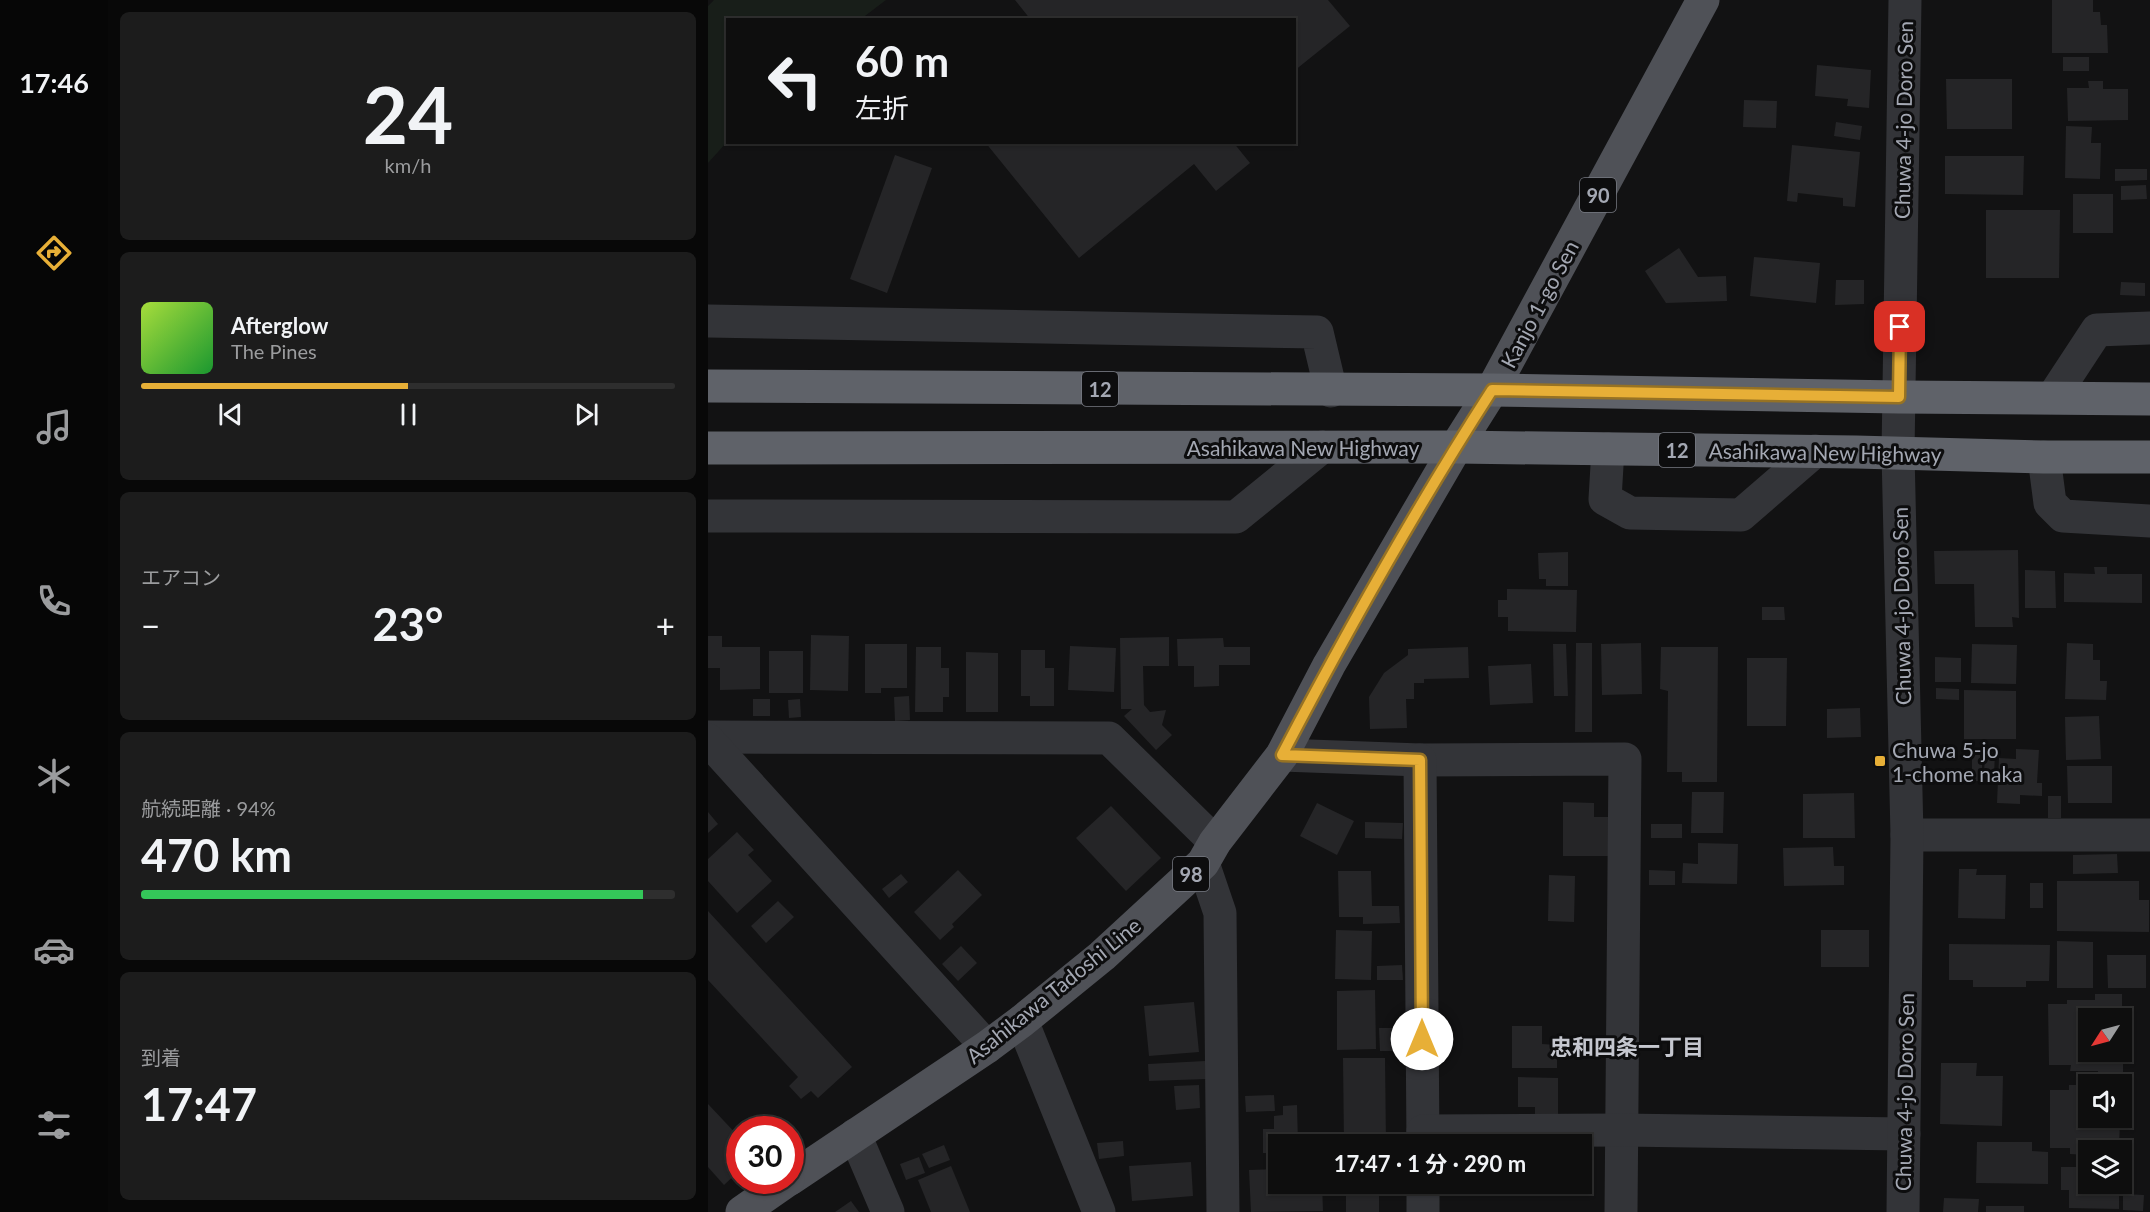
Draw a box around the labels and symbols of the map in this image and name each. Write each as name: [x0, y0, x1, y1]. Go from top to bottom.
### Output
street label: Chuwa 4-jo Doro Sen: [1889, 21, 1917, 219]
road number: 90: [1580, 178, 1616, 212]
street label: Kanjo 1-go Sen: [1495, 236, 1583, 372]
pin: [1874, 301, 1925, 352]
road number: 12: [1082, 372, 1118, 406]
road number: 12: [1659, 433, 1695, 467]
street label: Asahikawa New Highway: [1187, 435, 1420, 460]
street label: Asahikawa New Highway: [1708, 437, 1942, 467]
street label: Chuwa 4-jo Doro Sen: [1887, 507, 1915, 705]
place label: Chuwa 5-jo 1-chome naka: [1892, 737, 2023, 786]
marker: Chuwa 5-jo 1-chome naka: [1873, 754, 1887, 768]
road number: 98: [1173, 857, 1209, 891]
street label: Asahikawa Tadoshi Line: [961, 912, 1145, 1068]
street label: Chuwa 4-jo Doro Sen: [1890, 993, 1918, 1191]
position arrow: [1390, 1007, 1454, 1071]
north arrow: [2078, 1008, 2132, 1062]
district label: 忠和四条一丁目: [1550, 1033, 1704, 1060]
speed limit sign: 30: [726, 1116, 804, 1194]

